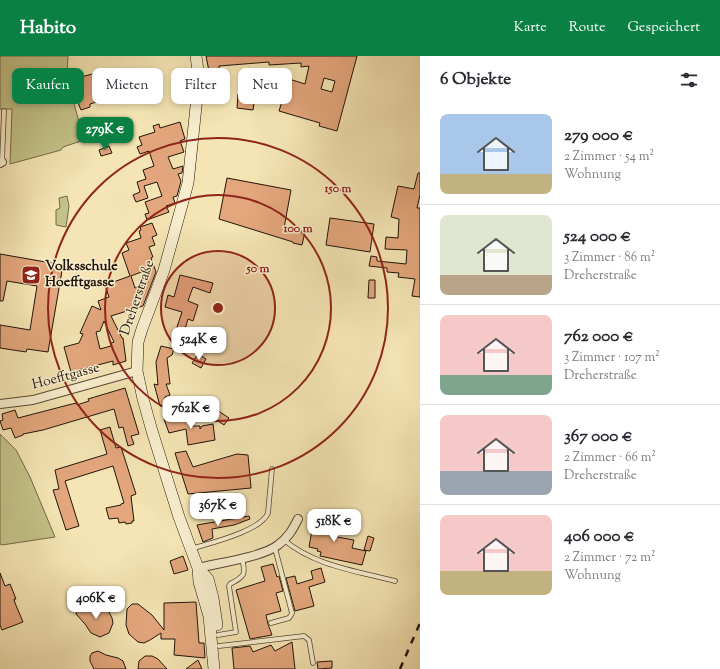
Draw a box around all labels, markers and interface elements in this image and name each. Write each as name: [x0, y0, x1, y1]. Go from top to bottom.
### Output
text: Habito: [20, 15, 76, 42]
text: Karte: [514, 18, 547, 38]
text: Route: [569, 18, 605, 38]
text: Gespeichert: [627, 18, 700, 38]
chip: Kaufen: [12, 68, 84, 104]
chip: Mieten: [92, 68, 163, 104]
chip: Filter: [171, 68, 230, 104]
chip: Neu: [238, 68, 292, 104]
text: 6 Objekte: [440, 68, 511, 92]
icon: filters: [678, 69, 700, 91]
pin: 279K €: [72, 117, 138, 151]
text: 279K €: [86, 121, 124, 139]
text: 279 000 €: [564, 124, 633, 148]
icon: home: [472, 130, 520, 178]
text: 2 Zimmer · 54 m²: [564, 148, 654, 166]
text: Wohnung: [564, 166, 621, 184]
text: 150 m: [323, 180, 352, 198]
text: 100 m: [282, 220, 313, 238]
text: 524 000 €: [564, 225, 631, 249]
icon: home: [472, 231, 520, 279]
text: 3 Zimmer · 86 m²: [564, 249, 655, 267]
place label: Volksschule Hoefftgasse: [45, 257, 118, 293]
street label: Dreherstraße: [116, 258, 160, 338]
text: 50 m: [246, 260, 270, 278]
school or university icon: Volksschule Hoefftgasse: [20, 264, 42, 286]
text: Dreherstraße: [564, 267, 637, 285]
centre of rings: [211, 301, 225, 315]
text: 762 000 €: [564, 325, 633, 349]
pin: 524K €: [166, 327, 232, 361]
text: 524K €: [180, 331, 218, 349]
icon: home: [472, 331, 520, 379]
text: 3 Zimmer · 107 m²: [564, 349, 660, 367]
street label: Hoefftgasse: [30, 358, 102, 396]
text: Dreherstraße: [564, 367, 637, 385]
pin: 762K €: [158, 396, 224, 430]
text: 762K €: [171, 400, 211, 418]
text: 367 000 €: [564, 425, 632, 449]
icon: home: [472, 431, 520, 479]
text: 2 Zimmer · 66 m²: [564, 449, 656, 467]
text: Dreherstraße: [564, 467, 637, 485]
pin: 367K €: [185, 493, 251, 527]
text: 367K €: [199, 497, 237, 515]
pin: 518K €: [301, 509, 367, 543]
text: 518K €: [316, 513, 352, 531]
text: 406 000 €: [564, 525, 635, 549]
icon: home: [472, 531, 520, 579]
text: 2 Zimmer · 72 m²: [564, 549, 655, 567]
text: Wohnung: [564, 567, 621, 585]
pin: 406K €: [63, 586, 129, 620]
text: 406K €: [76, 590, 116, 608]

